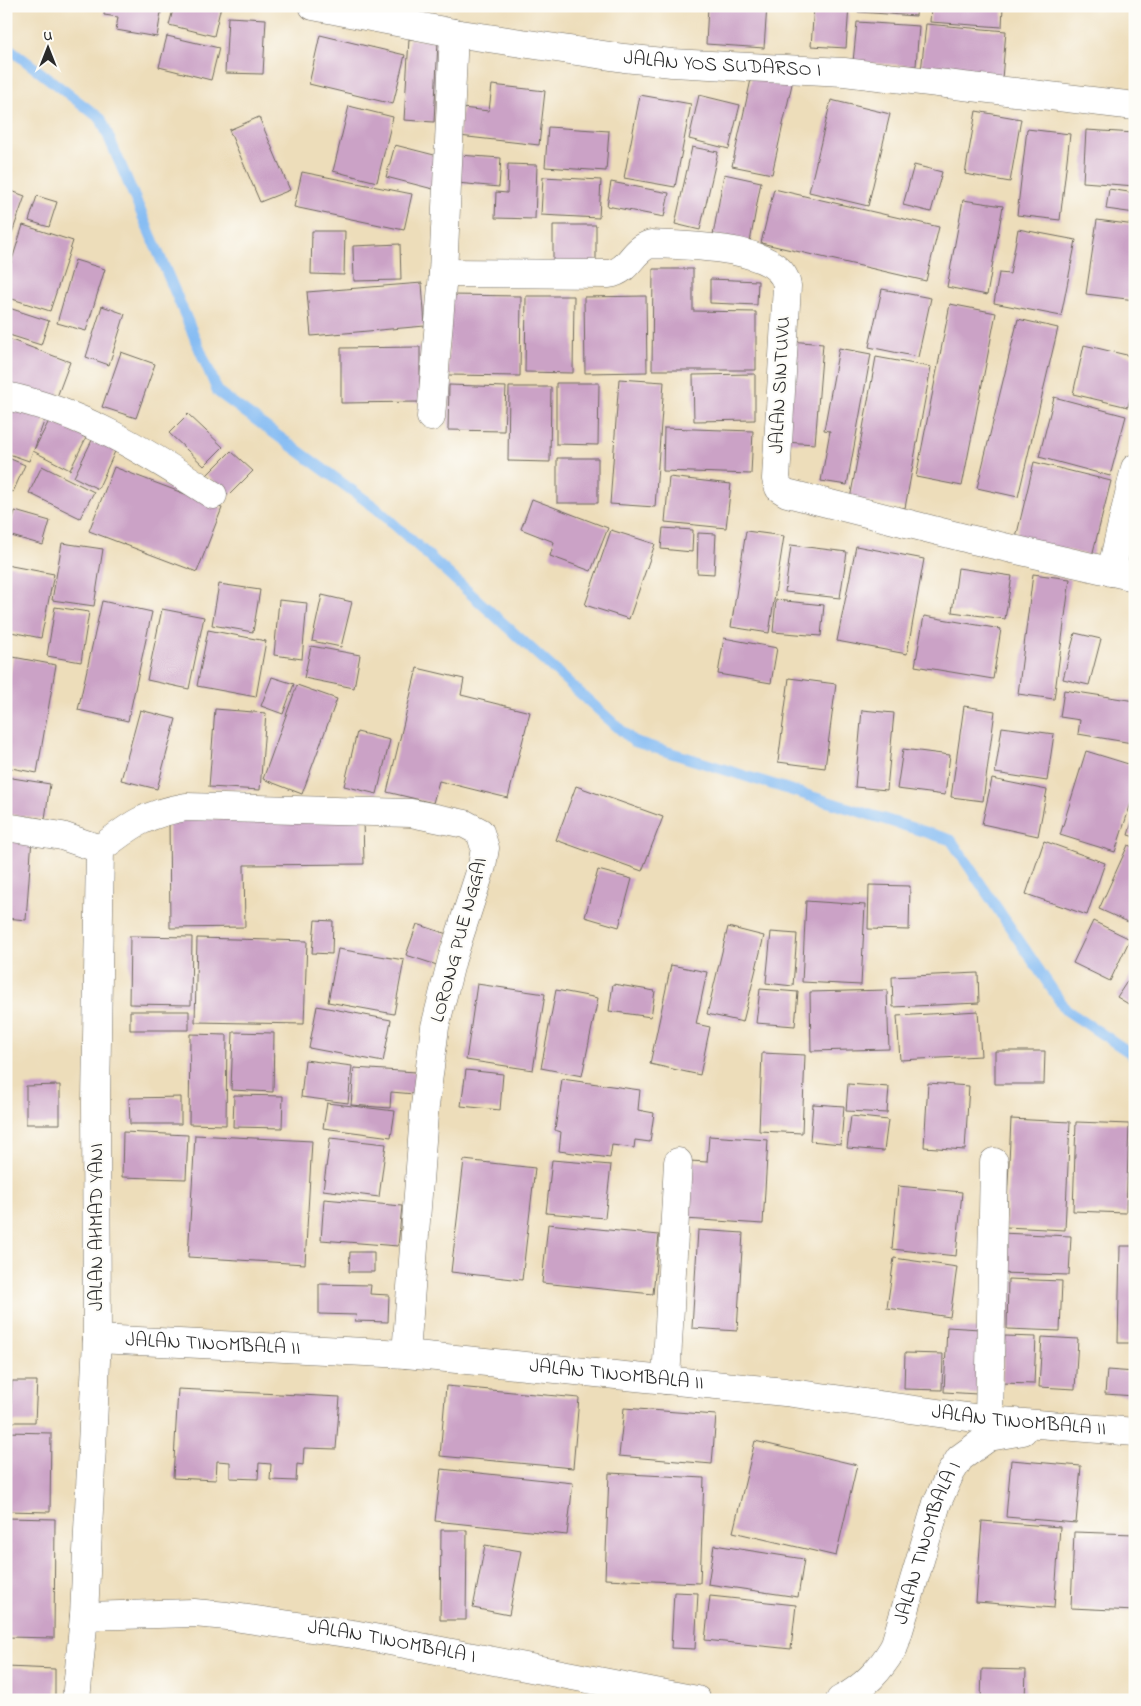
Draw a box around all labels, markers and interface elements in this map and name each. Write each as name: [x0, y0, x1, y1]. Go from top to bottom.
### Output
north arrow: [22, 22, 72, 72]
text: U: [44, 26, 53, 47]
street label: JALAN YOS SUDARSO I: [622, 44, 822, 85]
street label: JALAN SINTUVU: [763, 316, 799, 454]
street label: LORONG PUE NGGAI: [424, 854, 496, 1026]
street label: JALAN AHMAD YANI: [83, 1143, 112, 1311]
street label: JALAN TINOMBALA II: [125, 1326, 301, 1363]
street label: JALAN TINOMBALA II: [528, 1352, 705, 1398]
street label: JALAN TINOMBALA II: [930, 1398, 1107, 1444]
street label: JALAN TINOMBALA I: [887, 1456, 969, 1628]
street label: JALAN TINOMBALA I: [306, 1613, 478, 1672]

